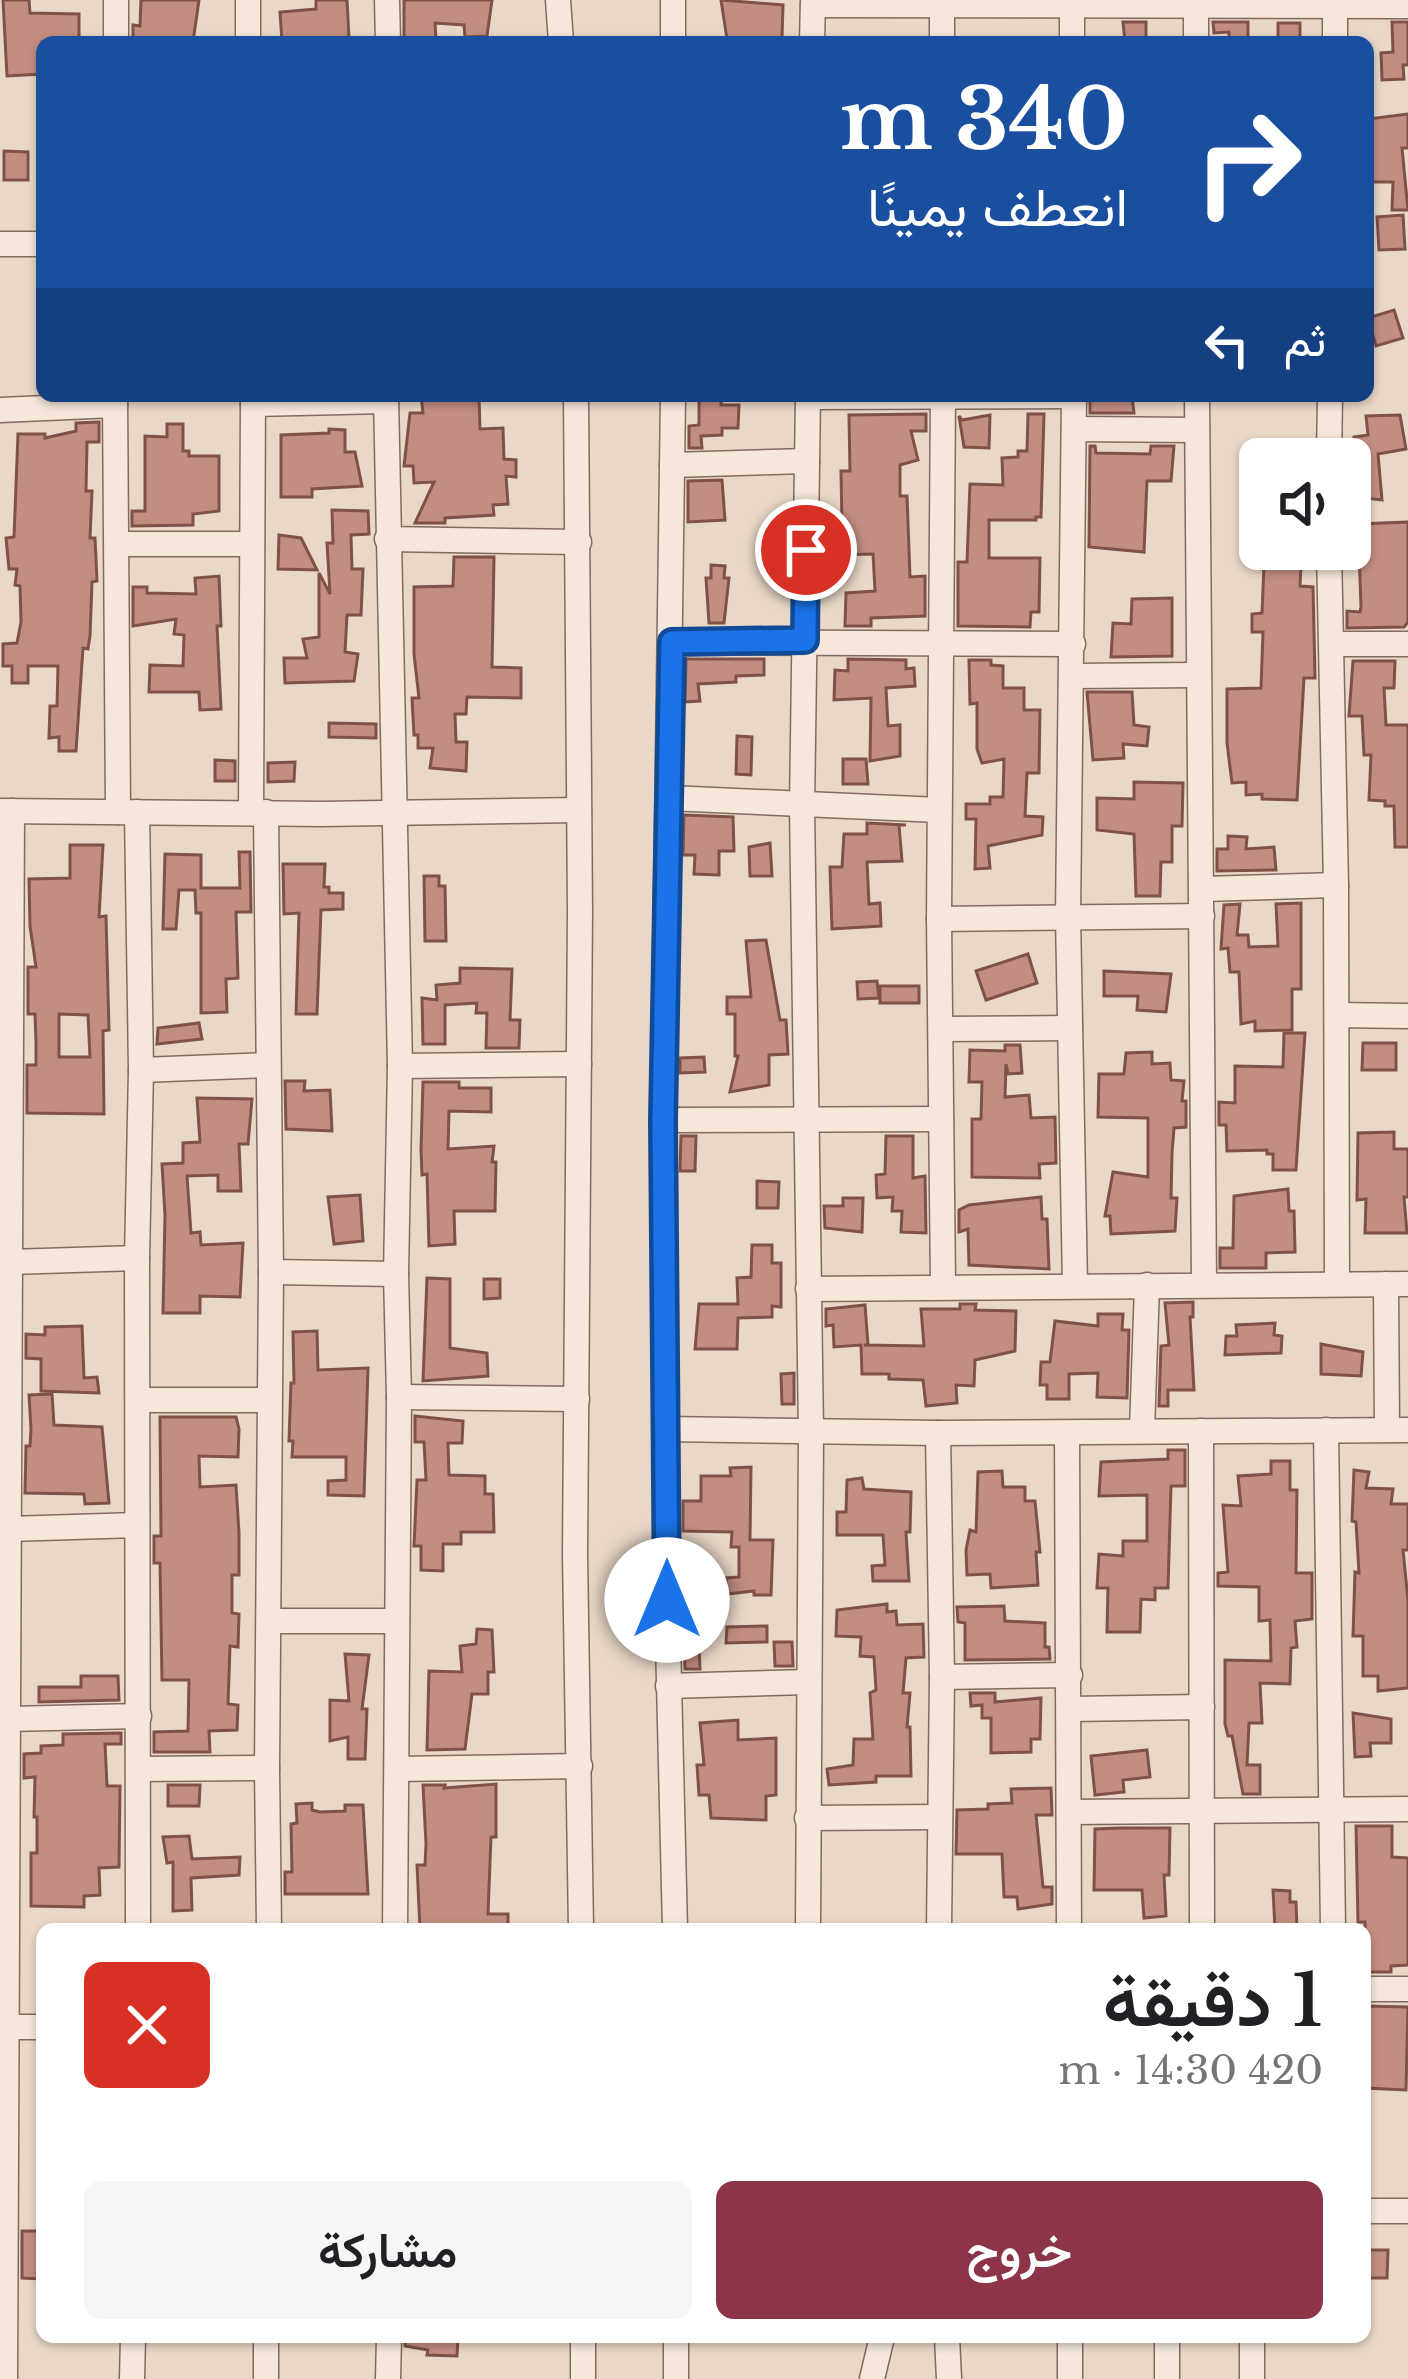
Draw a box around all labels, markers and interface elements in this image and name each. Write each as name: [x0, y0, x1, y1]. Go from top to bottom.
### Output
text: 340 m: [840, 68, 1128, 172]
icon: right: [1170, 84, 1326, 240]
text: انعطف يمينًا: [867, 174, 1128, 241]
icon: left: [1194, 312, 1260, 378]
text: ثم: [1284, 312, 1326, 368]
map controls: [1239, 438, 1371, 570]
button: sound: [1239, 438, 1371, 570]
pin: [755, 499, 857, 601]
icon: arrive: [773, 517, 839, 583]
position arrow: [604, 1537, 730, 1663]
text: 1 دقيقة: [1103, 1956, 1323, 2045]
button: close: [84, 1962, 210, 2088]
text: 420 m · 14:30: [1059, 2046, 1323, 2095]
button: مشاركة: [84, 2181, 692, 2319]
button: خروج: [716, 2181, 1323, 2319]

